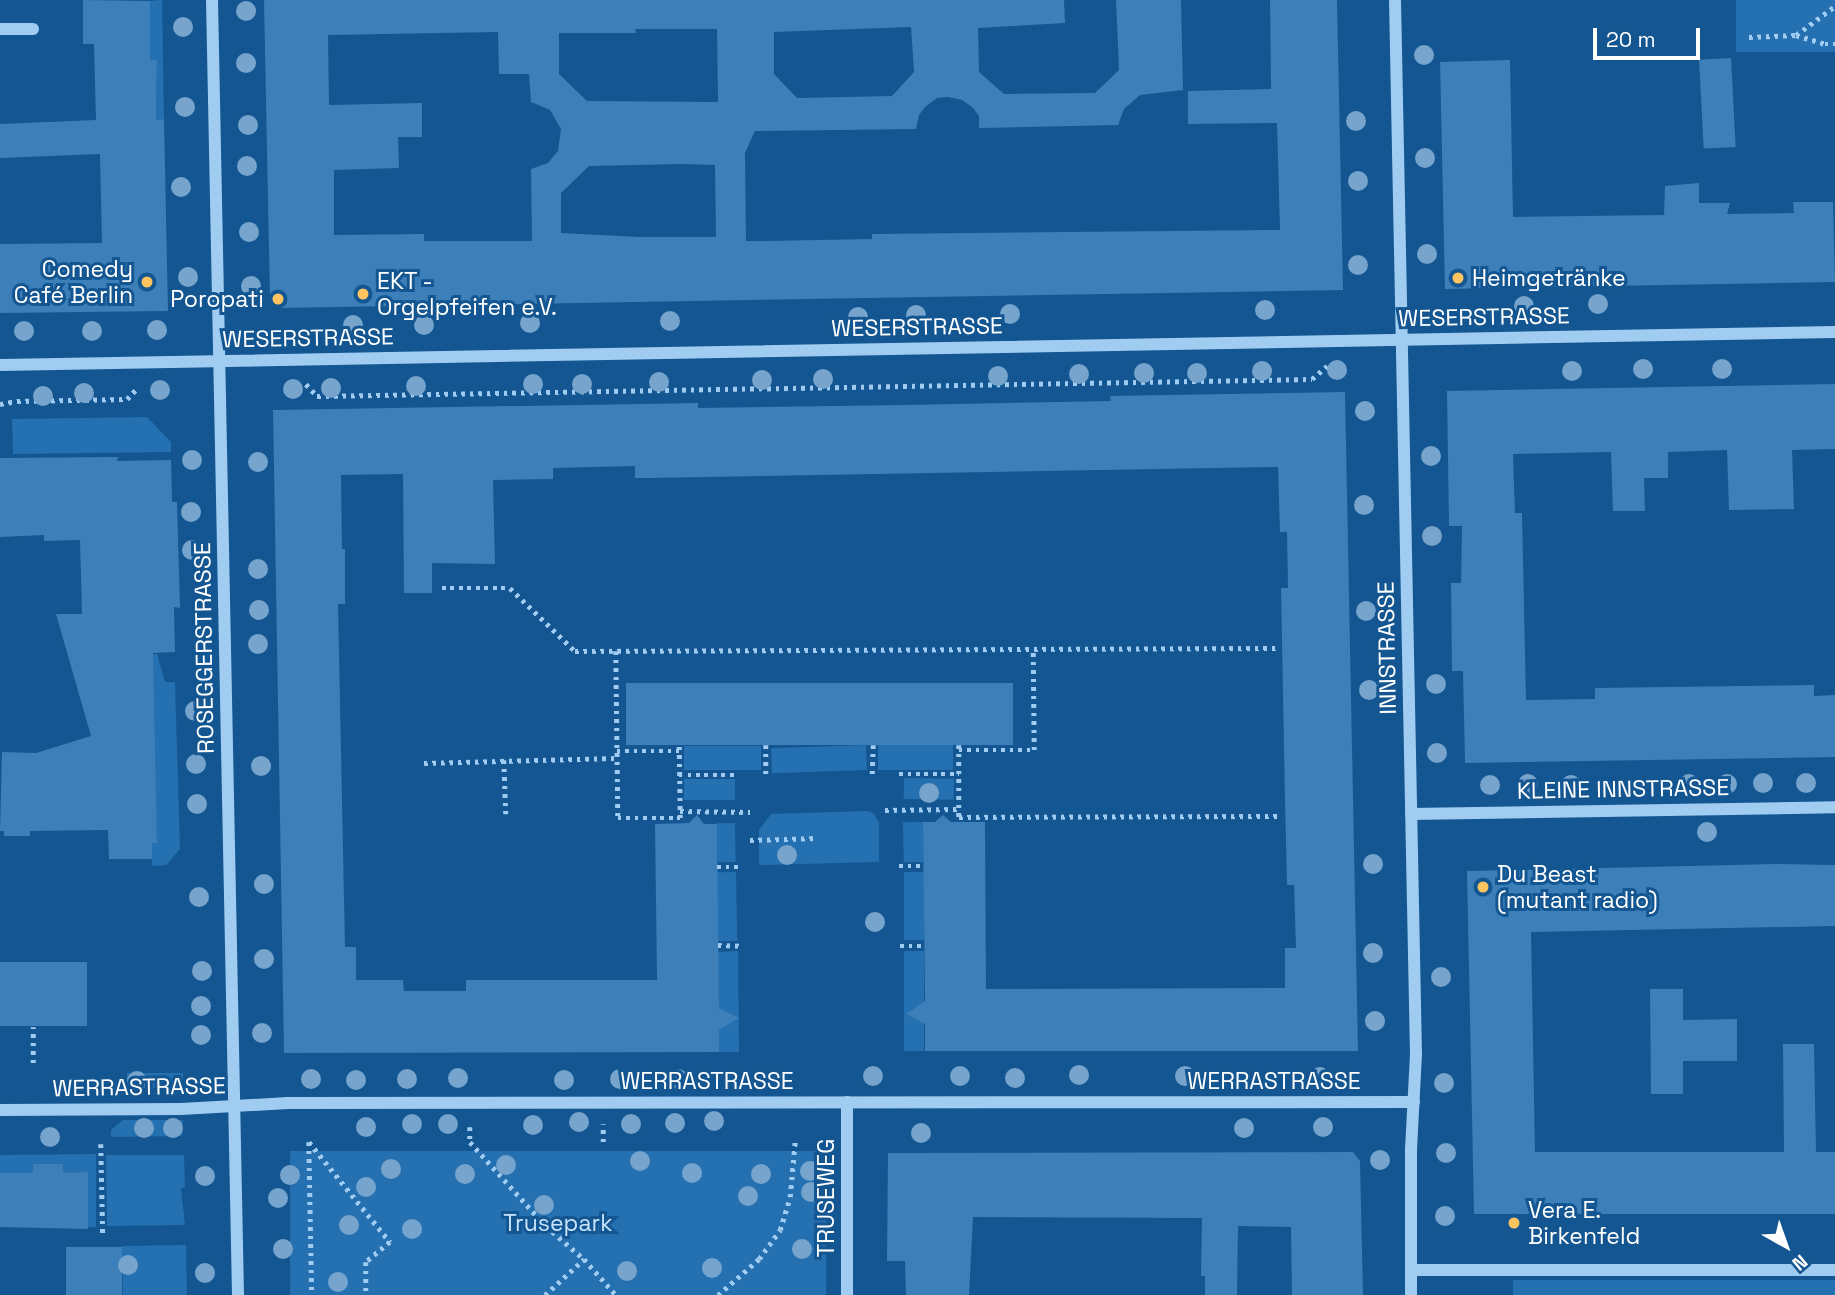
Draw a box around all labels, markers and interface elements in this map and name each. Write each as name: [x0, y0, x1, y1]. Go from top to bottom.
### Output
scale bar: [1597, 14, 1704, 58]
text: 20 m: [1606, 26, 1656, 53]
place label: Comedy Café Berlin: [14, 255, 133, 309]
place label: Heimgetränke: [1472, 264, 1626, 292]
place label: EKT - Orgelpfeifen e.V.: [377, 267, 557, 321]
marker: Heimgetränke: [1450, 270, 1466, 286]
marker: Comedy Café Berlin: [139, 274, 155, 290]
place label: Poropati: [170, 285, 264, 313]
marker: EKT - Orgelpfeifen e.V.: [355, 286, 371, 302]
marker: Poropati: [270, 291, 286, 307]
street label: WESERSTRASSE: [1398, 302, 1570, 332]
street label: WESERSTRASSE: [831, 312, 1003, 342]
street label: WESERSTRASSE: [222, 323, 394, 353]
street label: ROSEGGERSTRASSE: [188, 542, 220, 754]
street label: INNSTRASSE: [1372, 581, 1402, 715]
street label: KLEINE INNSTRASSE: [1517, 773, 1729, 805]
place label: Du Beast (mutant radio): [1497, 860, 1658, 914]
marker: Du Beast (mutant radio): [1475, 879, 1491, 895]
street label: WERRASTRASSE: [620, 1067, 794, 1095]
street label: WERRASTRASSE: [1187, 1067, 1361, 1095]
street label: WERRASTRASSE: [52, 1072, 226, 1102]
street label: TRUSEWEG: [812, 1139, 840, 1257]
place label: Vera E. Birkenfeld: [1528, 1196, 1640, 1250]
park label: Trusepark: [503, 1209, 613, 1237]
north arrow: [1751, 1211, 1821, 1281]
marker: Vera E. Birkenfeld: [1506, 1215, 1522, 1231]
text: N: [1787, 1249, 1813, 1276]

